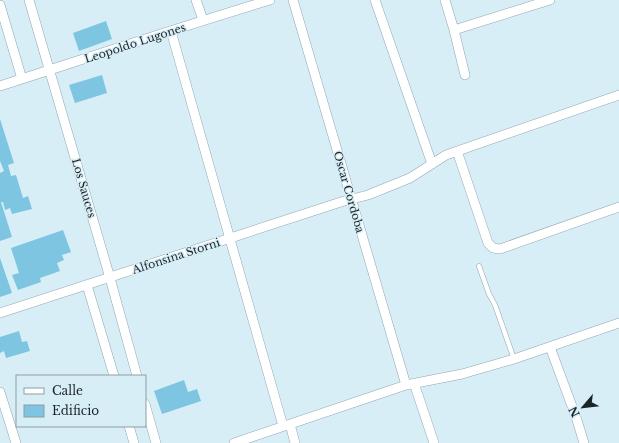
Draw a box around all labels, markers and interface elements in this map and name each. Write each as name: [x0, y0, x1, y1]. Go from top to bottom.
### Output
street label: Leopoldo Lugones: [83, 20, 187, 66]
street label: Oscar Cordoba: [331, 149, 368, 235]
street label: Los Sauces: [69, 157, 99, 219]
street label: Alfonsina Storni: [129, 235, 222, 277]
legend: [16, 375, 146, 427]
text: Calle: [52, 383, 83, 398]
north arrow: [563, 387, 603, 427]
text: Edificio: [52, 403, 99, 418]
text: N: [565, 403, 583, 420]

